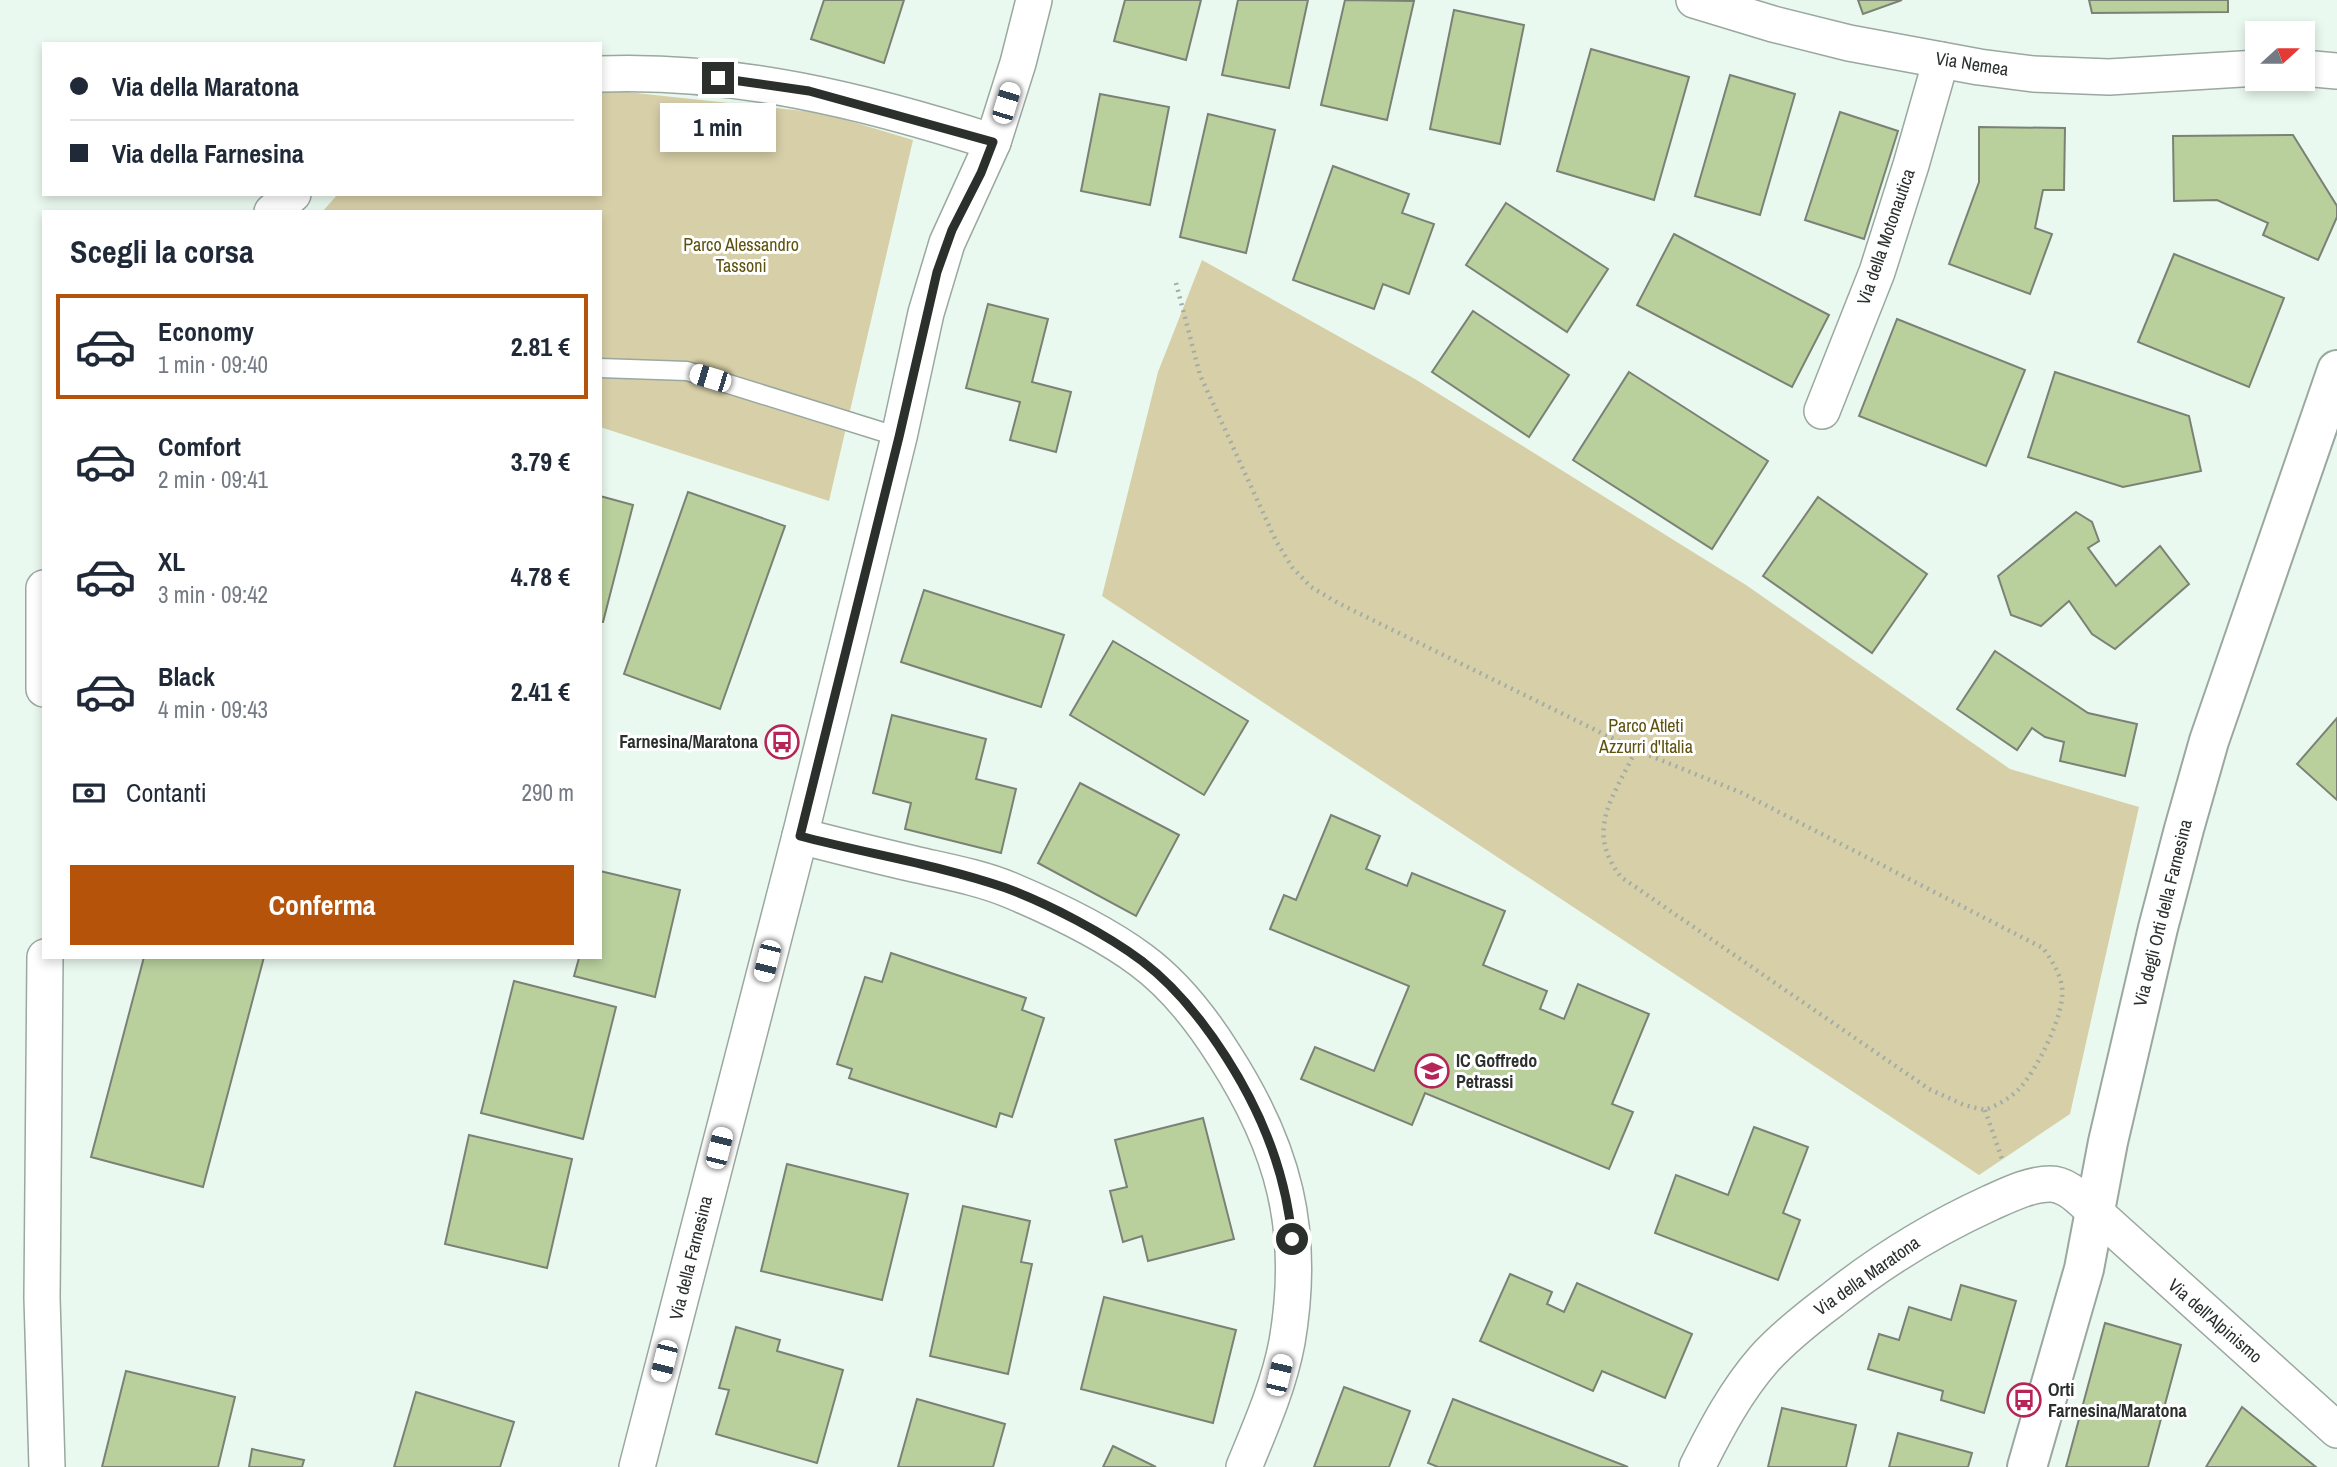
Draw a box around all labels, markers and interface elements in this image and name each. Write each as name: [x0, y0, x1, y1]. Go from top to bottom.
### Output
north arrow: [2245, 21, 2315, 91]
map controls: [2245, 21, 2315, 91]
street label: Via Nemea: [1934, 45, 2010, 82]
route end: [702, 62, 734, 94]
text: Via della Maratona: [112, 69, 299, 104]
car: [990, 80, 1023, 126]
callout: 1 min: [660, 102, 776, 152]
text: 1 min: [693, 112, 743, 143]
text: Via della Farnesina: [112, 136, 304, 171]
street label: Via della Motonautica: [1851, 165, 1921, 308]
text: Scegli la corsa: [70, 230, 254, 273]
park label: Parco Alessandro Tassoni: [683, 232, 799, 278]
text: Economy: [158, 314, 254, 349]
icon: car: [74, 315, 137, 378]
text: 2.81 €: [511, 329, 570, 364]
text: 1 min · 09:40: [158, 349, 268, 380]
car: [687, 362, 734, 394]
text: Comfort: [158, 429, 241, 464]
icon: car: [74, 430, 137, 493]
text: 3.79 €: [511, 444, 570, 479]
text: 2 min · 09:41: [158, 464, 268, 495]
text: XL: [158, 544, 185, 579]
icon: car: [74, 545, 137, 608]
text: 4.78 €: [511, 559, 570, 594]
text: 3 min · 09:42: [158, 579, 268, 610]
text: Black: [158, 659, 215, 694]
icon: car: [74, 660, 137, 723]
text: 2.41 €: [511, 674, 570, 709]
text: 4 min · 09:43: [158, 694, 268, 725]
park label: Parco Atleti Azzurri d'Italia: [1598, 713, 1693, 759]
bus stop icon: Farnesina/Maratona: [763, 723, 801, 761]
place label: Farnesina/Maratona: [619, 729, 759, 754]
icon: cash: [70, 774, 108, 812]
text: Contanti: [126, 775, 207, 810]
text: 290 m: [522, 777, 574, 808]
street label: Via degli Orti della Farnesina: [2127, 817, 2198, 1009]
button: Conferma: [70, 865, 574, 945]
car: [752, 938, 783, 984]
place label: IC Goffredo Petrassi: [1456, 1048, 1537, 1094]
school or university icon: IC Goffredo Petrassi: [1413, 1052, 1451, 1090]
car: [704, 1125, 735, 1171]
street label: Via della Farnesina: [663, 1193, 718, 1323]
route start: [1276, 1223, 1308, 1255]
street label: Via della Maratona: [1809, 1230, 1925, 1321]
street label: Via dell'Alpinismo: [2163, 1273, 2268, 1369]
car: [649, 1338, 680, 1384]
car: [1265, 1352, 1294, 1398]
place label: Orti Farnesina/Maratona: [2048, 1377, 2188, 1423]
bus stop icon: Orti Farnesina/Maratona: [2005, 1381, 2043, 1419]

